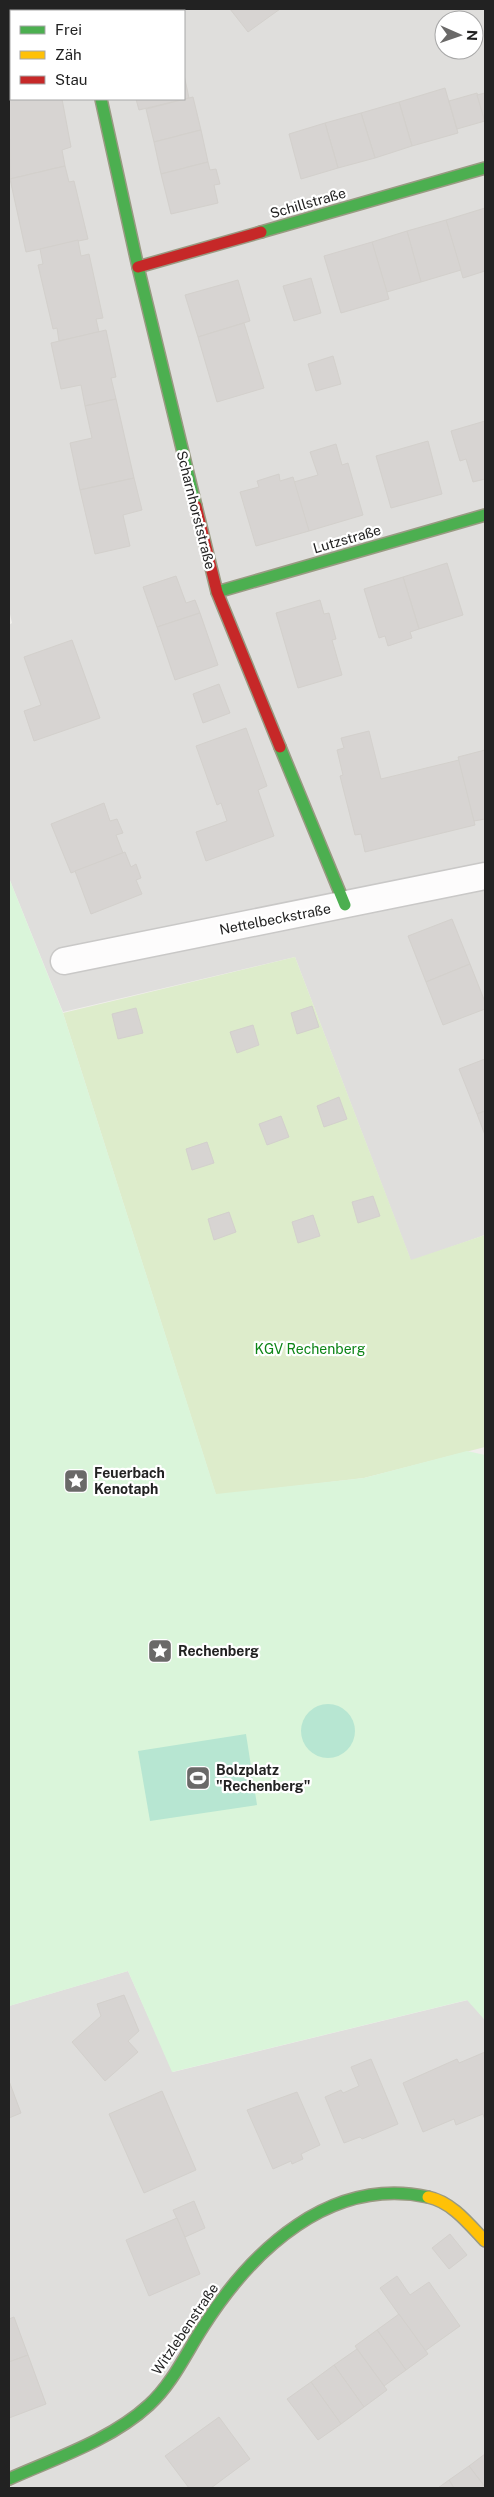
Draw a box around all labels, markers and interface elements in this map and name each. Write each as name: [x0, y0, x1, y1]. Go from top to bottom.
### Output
legend: [10, 10, 185, 100]
north arrow: [434, 10, 484, 60]
text: Frei: [55, 21, 82, 38]
text: N: [464, 30, 480, 41]
text: Zäh: [55, 46, 82, 63]
text: Stau: [55, 71, 88, 88]
street label: Schillstraße: [268, 185, 348, 221]
street label: Scharnhorststraße: [174, 449, 218, 571]
street label: Lutzstraße: [311, 522, 383, 556]
street label: Nettelbeckstraße: [218, 900, 332, 938]
park label: KGV Rechenberg: [254, 1341, 366, 1357]
place label: Feuerbach Kenotaph: [94, 1465, 165, 1497]
place icon: Feuerbach Kenotaph: [63, 1468, 89, 1494]
place icon: Rechenberg: [147, 1638, 173, 1664]
place label: Rechenberg: [178, 1643, 259, 1659]
place label: Bolzplatz "Rechenberg": [216, 1762, 310, 1794]
sports icon: Bolzplatz "Rechenberg": [185, 1765, 211, 1791]
street label: Witzlebenstraße: [149, 2280, 221, 2378]

